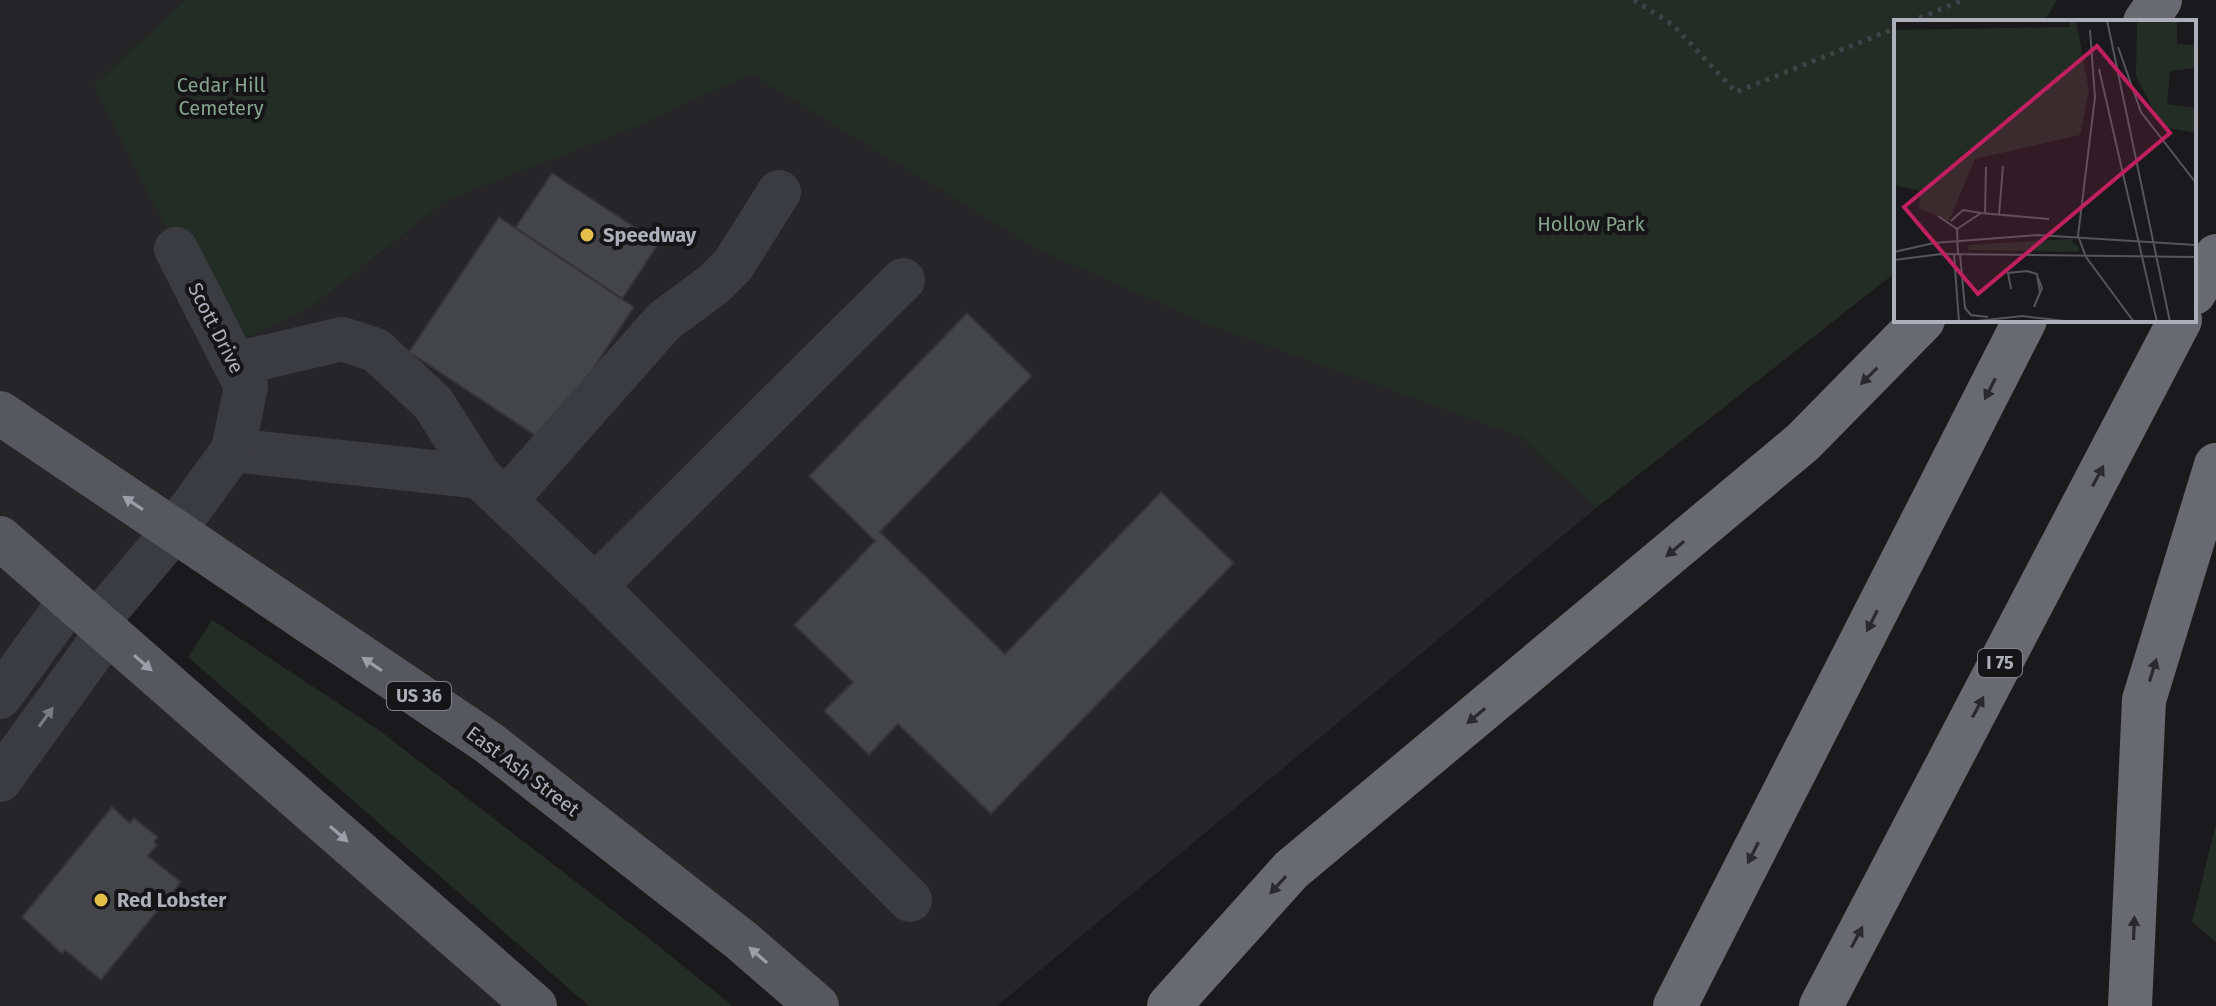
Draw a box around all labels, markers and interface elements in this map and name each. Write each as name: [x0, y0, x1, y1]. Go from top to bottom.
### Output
inset map: [1894, 20, 2196, 322]
park label: Cedar Hill Cemetery: [177, 73, 265, 120]
park label: Hollow Park: [1537, 212, 1646, 236]
place label: Speedway: [603, 223, 697, 247]
marker: Speedway: [578, 226, 596, 244]
street label: Scott Drive: [183, 279, 249, 377]
one-way arrow: [1860, 366, 1879, 385]
one-way arrow: [1983, 378, 1996, 401]
one-way arrow: [2092, 465, 2105, 488]
one-way arrow: [122, 496, 143, 511]
one-way arrow: [1665, 540, 1685, 557]
one-way arrow: [1865, 610, 1878, 633]
road number: I 75: [1978, 649, 2022, 677]
one-way arrow: [133, 654, 153, 671]
one-way arrow: [361, 657, 382, 672]
one-way arrow: [2147, 657, 2160, 681]
road number: US 36: [387, 682, 451, 710]
one-way arrow: [1971, 695, 1984, 718]
one-way arrow: [38, 706, 53, 727]
one-way arrow: [1466, 707, 1486, 724]
street label: East Ash Street: [462, 721, 585, 822]
one-way arrow: [329, 825, 348, 843]
one-way arrow: [1747, 841, 1760, 864]
one-way arrow: [1270, 875, 1288, 894]
place label: Red Lobster: [117, 888, 227, 912]
marker: Red Lobster: [92, 891, 110, 909]
one-way arrow: [2127, 915, 2140, 940]
one-way arrow: [1849, 926, 1863, 948]
one-way arrow: [748, 947, 768, 964]

